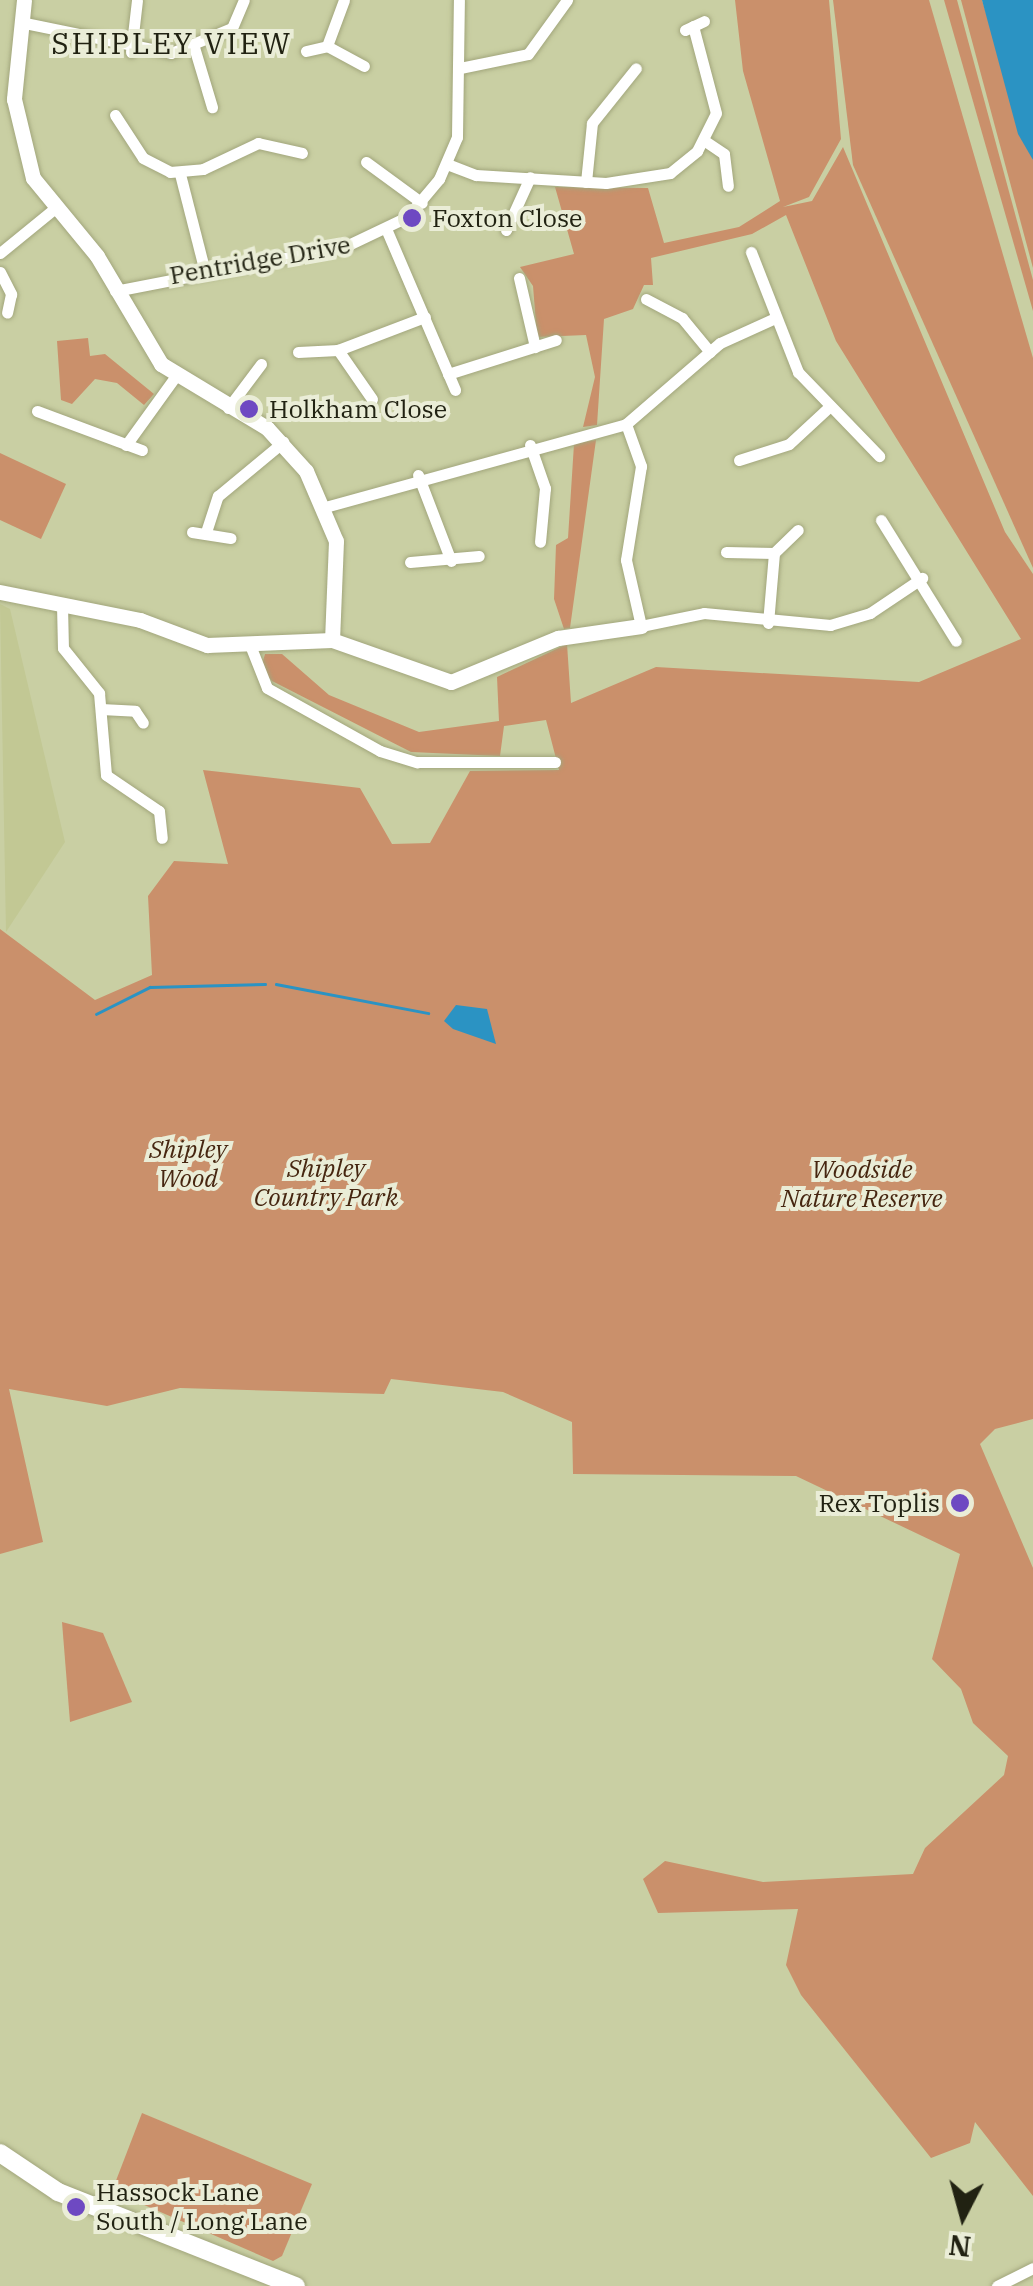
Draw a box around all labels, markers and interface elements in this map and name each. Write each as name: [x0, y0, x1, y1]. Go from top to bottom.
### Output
district label: SHIPLEY VIEW: [51, 25, 293, 61]
place label: Foxton Close: [432, 203, 582, 233]
marker: Foxton Close: [401, 207, 423, 229]
street label: Pentridge Drive: [167, 229, 353, 291]
place label: Holkham Close: [269, 394, 447, 424]
marker: Holkham Close: [238, 398, 260, 420]
park label: Shipley Wood: [149, 1135, 227, 1194]
park label: Shipley Country Park: [254, 1154, 398, 1213]
park label: Woodside Nature Reserve: [781, 1155, 943, 1214]
place label: Rex Toplis: [818, 1488, 940, 1518]
marker: Rex Toplis: [949, 1492, 971, 1514]
north arrow: [913, 2166, 1013, 2266]
place label: Hassock Lane South / Long Lane: [96, 2178, 308, 2237]
marker: Hassock Lane South / Long Lane: [65, 2196, 87, 2218]
text: N: [947, 2227, 973, 2266]

